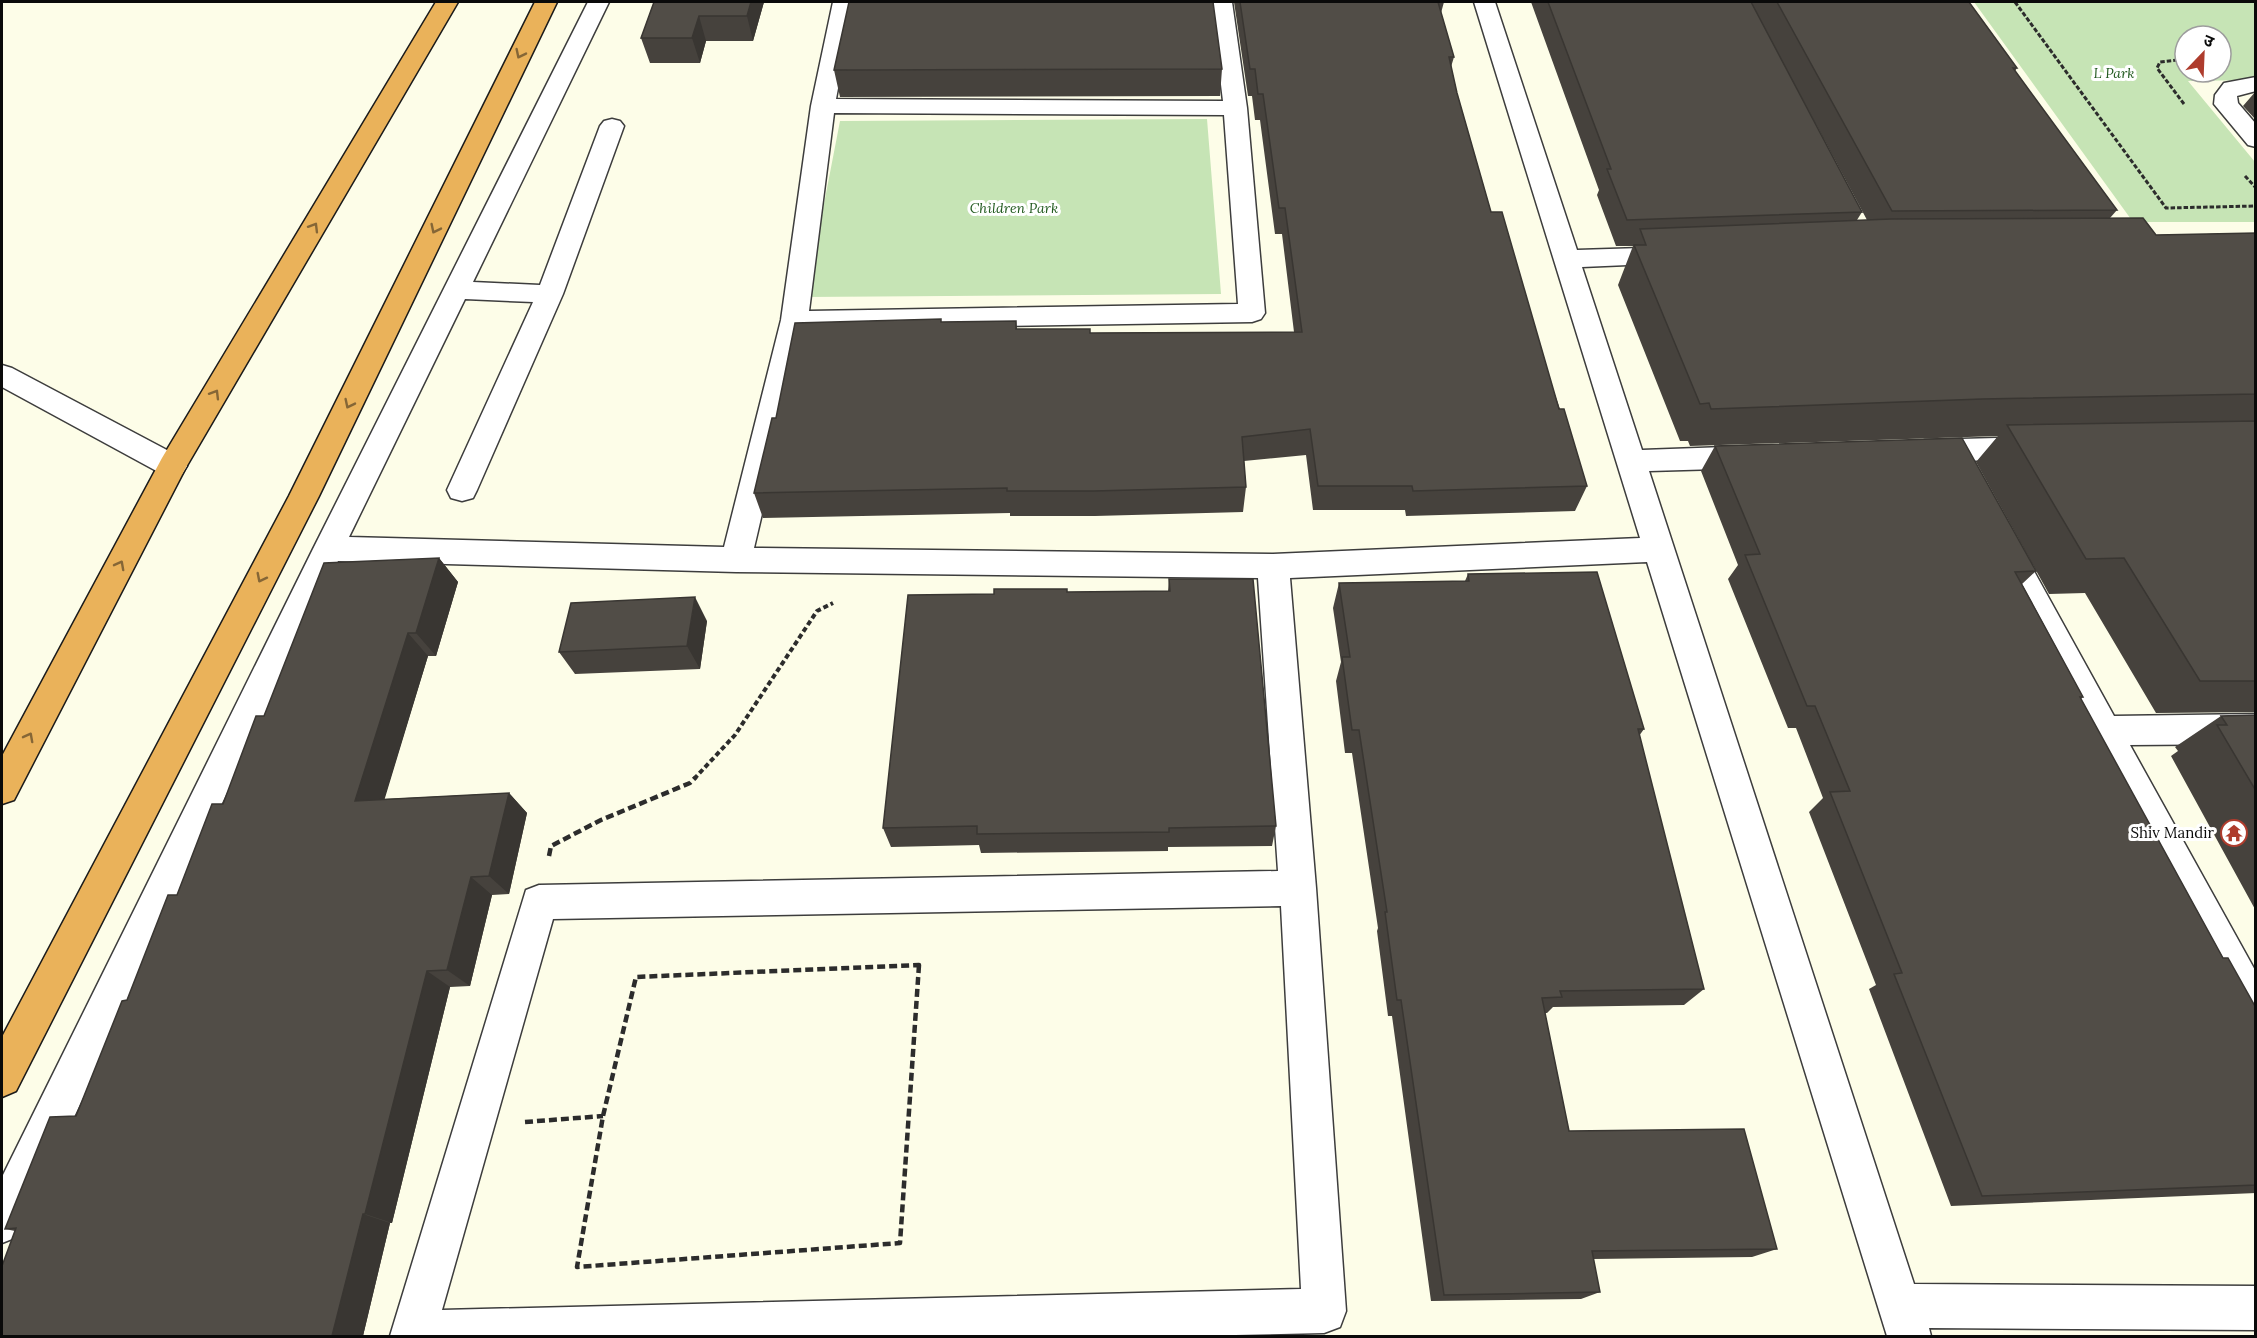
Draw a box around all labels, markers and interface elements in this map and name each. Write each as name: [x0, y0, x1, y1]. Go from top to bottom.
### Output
north arrow: [2173, 24, 2233, 84]
text: उ: [2201, 29, 2218, 51]
one-way arrow: [516, 48, 528, 59]
park label: L Park: [2093, 64, 2135, 82]
park label: Children Park: [970, 199, 1058, 217]
one-way arrow: [307, 223, 318, 233]
one-way arrow: [430, 223, 442, 234]
one-way arrow: [207, 390, 219, 400]
one-way arrow: [344, 398, 356, 409]
one-way arrow: [113, 561, 124, 571]
one-way arrow: [257, 572, 268, 583]
one-way arrow: [22, 733, 33, 744]
temple icon: Shiv Mandir: [2219, 818, 2249, 848]
place label: Shiv Mandir: [2130, 823, 2214, 842]

